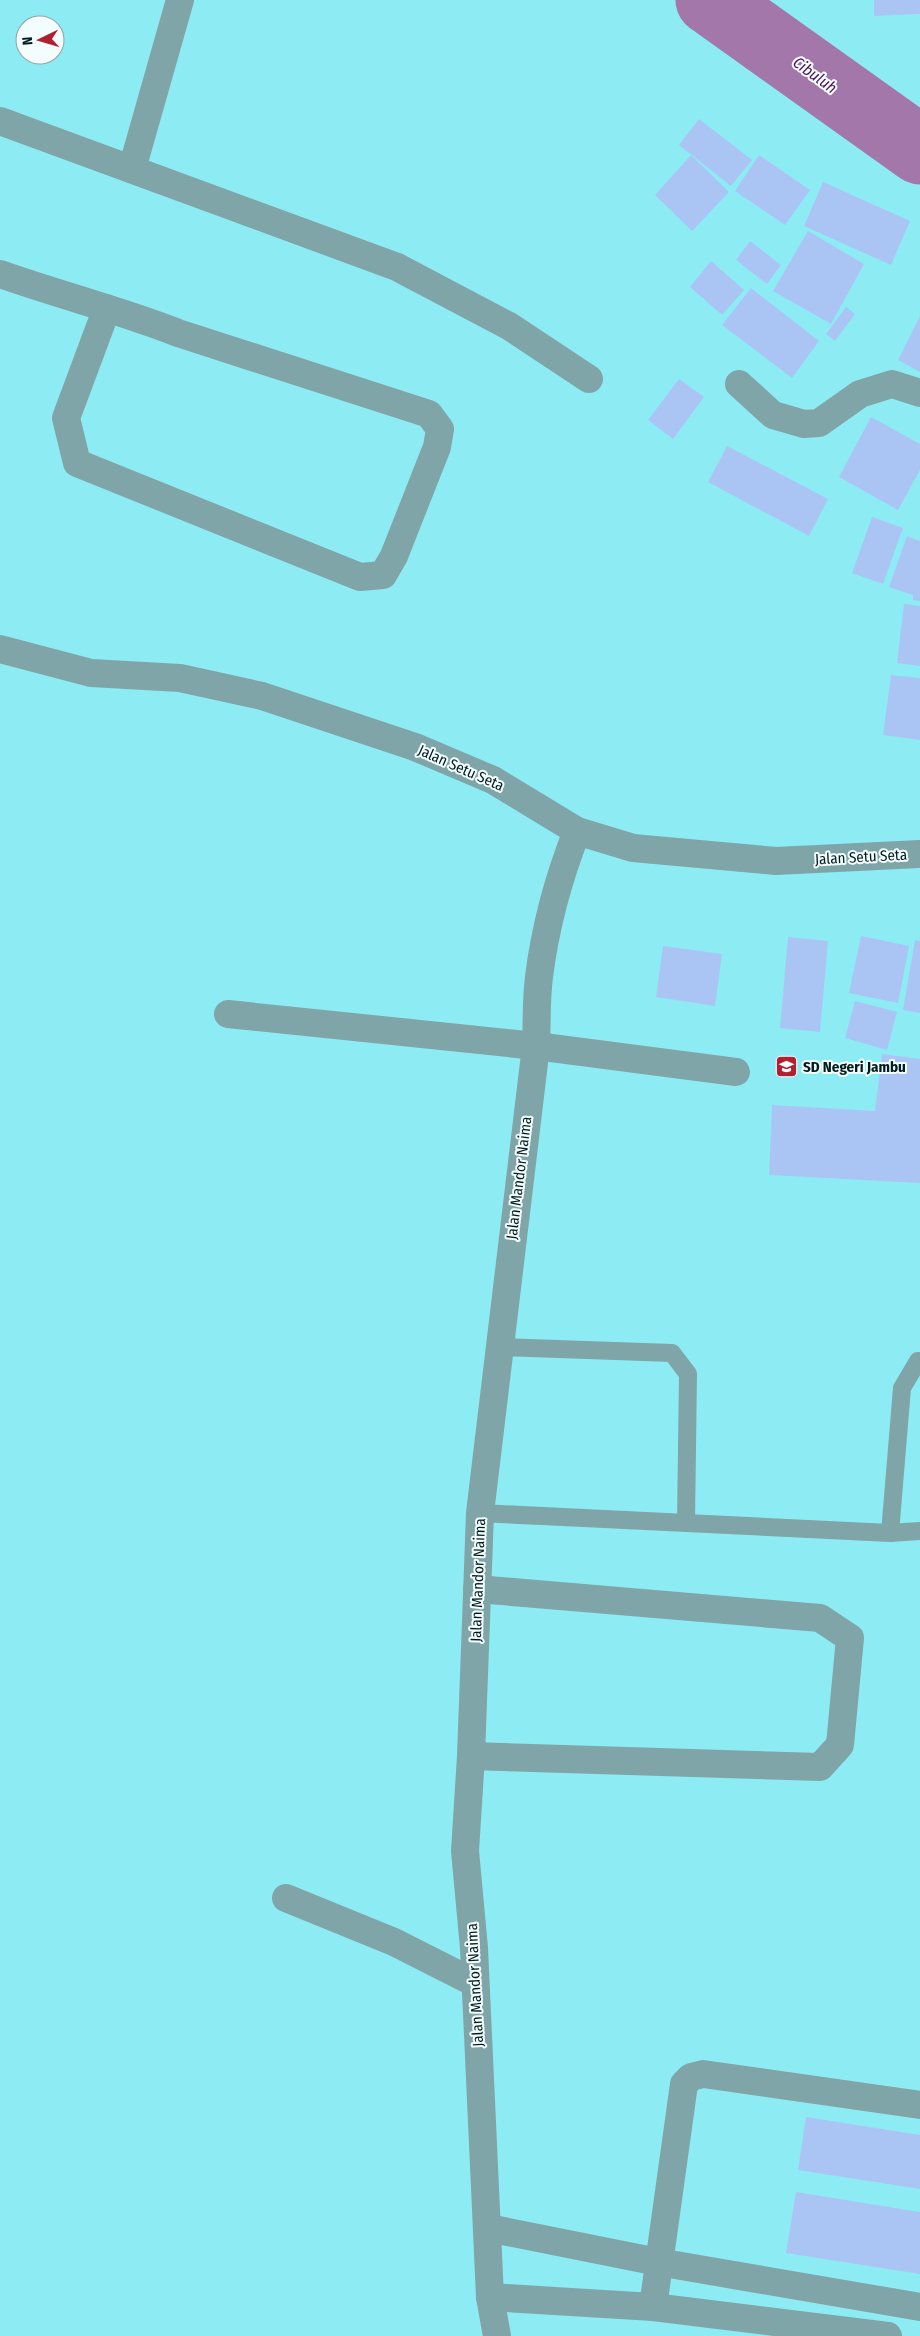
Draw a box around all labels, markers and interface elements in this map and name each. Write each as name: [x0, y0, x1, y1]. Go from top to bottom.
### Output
north arrow: [15, 15, 65, 65]
text: N: [19, 36, 36, 46]
water label: Cibuluh: [789, 53, 841, 97]
street label: Jalan Setu Seta: [415, 741, 507, 795]
street label: Jalan Setu Seta: [815, 846, 907, 868]
school or university icon: SD Negeri Jambu: [775, 1055, 799, 1079]
place label: SD Negeri Jambu: [803, 1058, 906, 1076]
street label: Jalan Mandor Naima: [503, 1116, 535, 1240]
street label: Jalan Mandor Naima: [467, 1518, 489, 1642]
street label: Jalan Mandor Naima: [463, 1923, 487, 2047]

